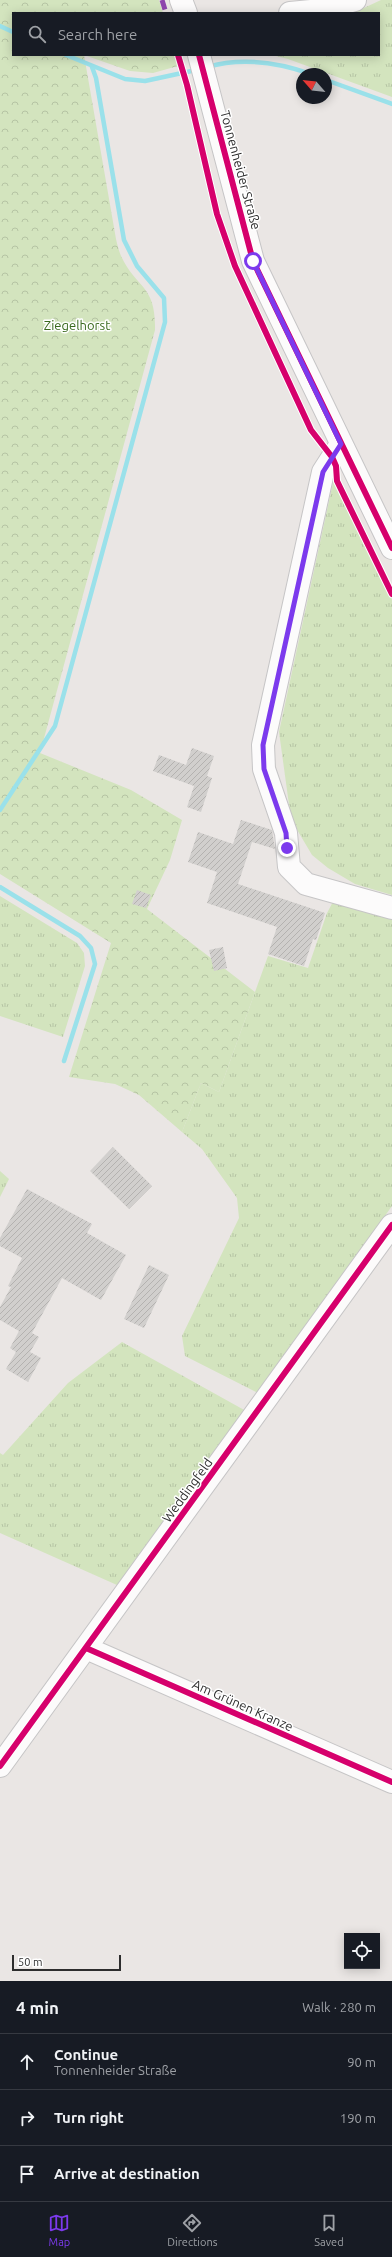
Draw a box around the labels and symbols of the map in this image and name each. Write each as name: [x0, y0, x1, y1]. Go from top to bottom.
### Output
north arrow: [296, 68, 332, 104]
street label: Tonnenheider Straße: [218, 109, 264, 231]
route start: [244, 252, 262, 270]
park label: Ziegelhorst: [44, 318, 110, 332]
route end: [278, 839, 296, 857]
street label: Weddingfeld: [159, 1455, 215, 1525]
street label: Am Grünen Kranze: [191, 1677, 295, 1733]
scale bar: [12, 1953, 121, 1972]

